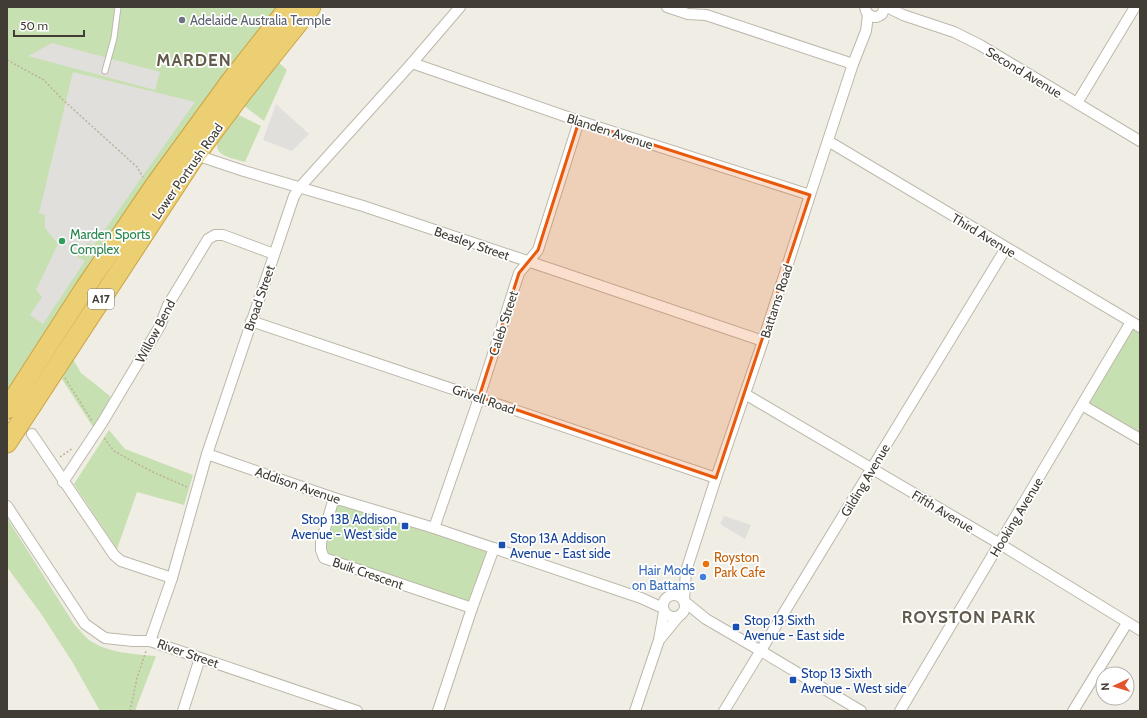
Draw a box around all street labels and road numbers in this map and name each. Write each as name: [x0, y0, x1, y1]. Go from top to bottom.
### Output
street label: Second Avenue: [983, 43, 1065, 101]
street label: Blanden Avenue: [565, 110, 655, 153]
street label: Lower Portrush Road: [148, 120, 226, 222]
street label: Third Avenue: [949, 210, 1019, 261]
street label: Beasley Street: [432, 223, 512, 264]
street label: Broad Street: [240, 262, 278, 333]
street label: Battams Road: [757, 262, 795, 340]
street label: Caleb Street: [485, 288, 521, 358]
road number: A17: [88, 289, 114, 309]
street label: Willow Bend: [132, 297, 178, 365]
street label: Grivell Road: [450, 381, 518, 417]
street label: Gilding Avenue: [837, 440, 893, 519]
street label: Addison Avenue: [253, 463, 343, 507]
street label: Hooking Avenue: [986, 474, 1046, 560]
street label: Fifth Avenue: [909, 486, 977, 536]
street label: Buik Crescent: [330, 553, 406, 593]
street label: River Street: [155, 635, 221, 671]

